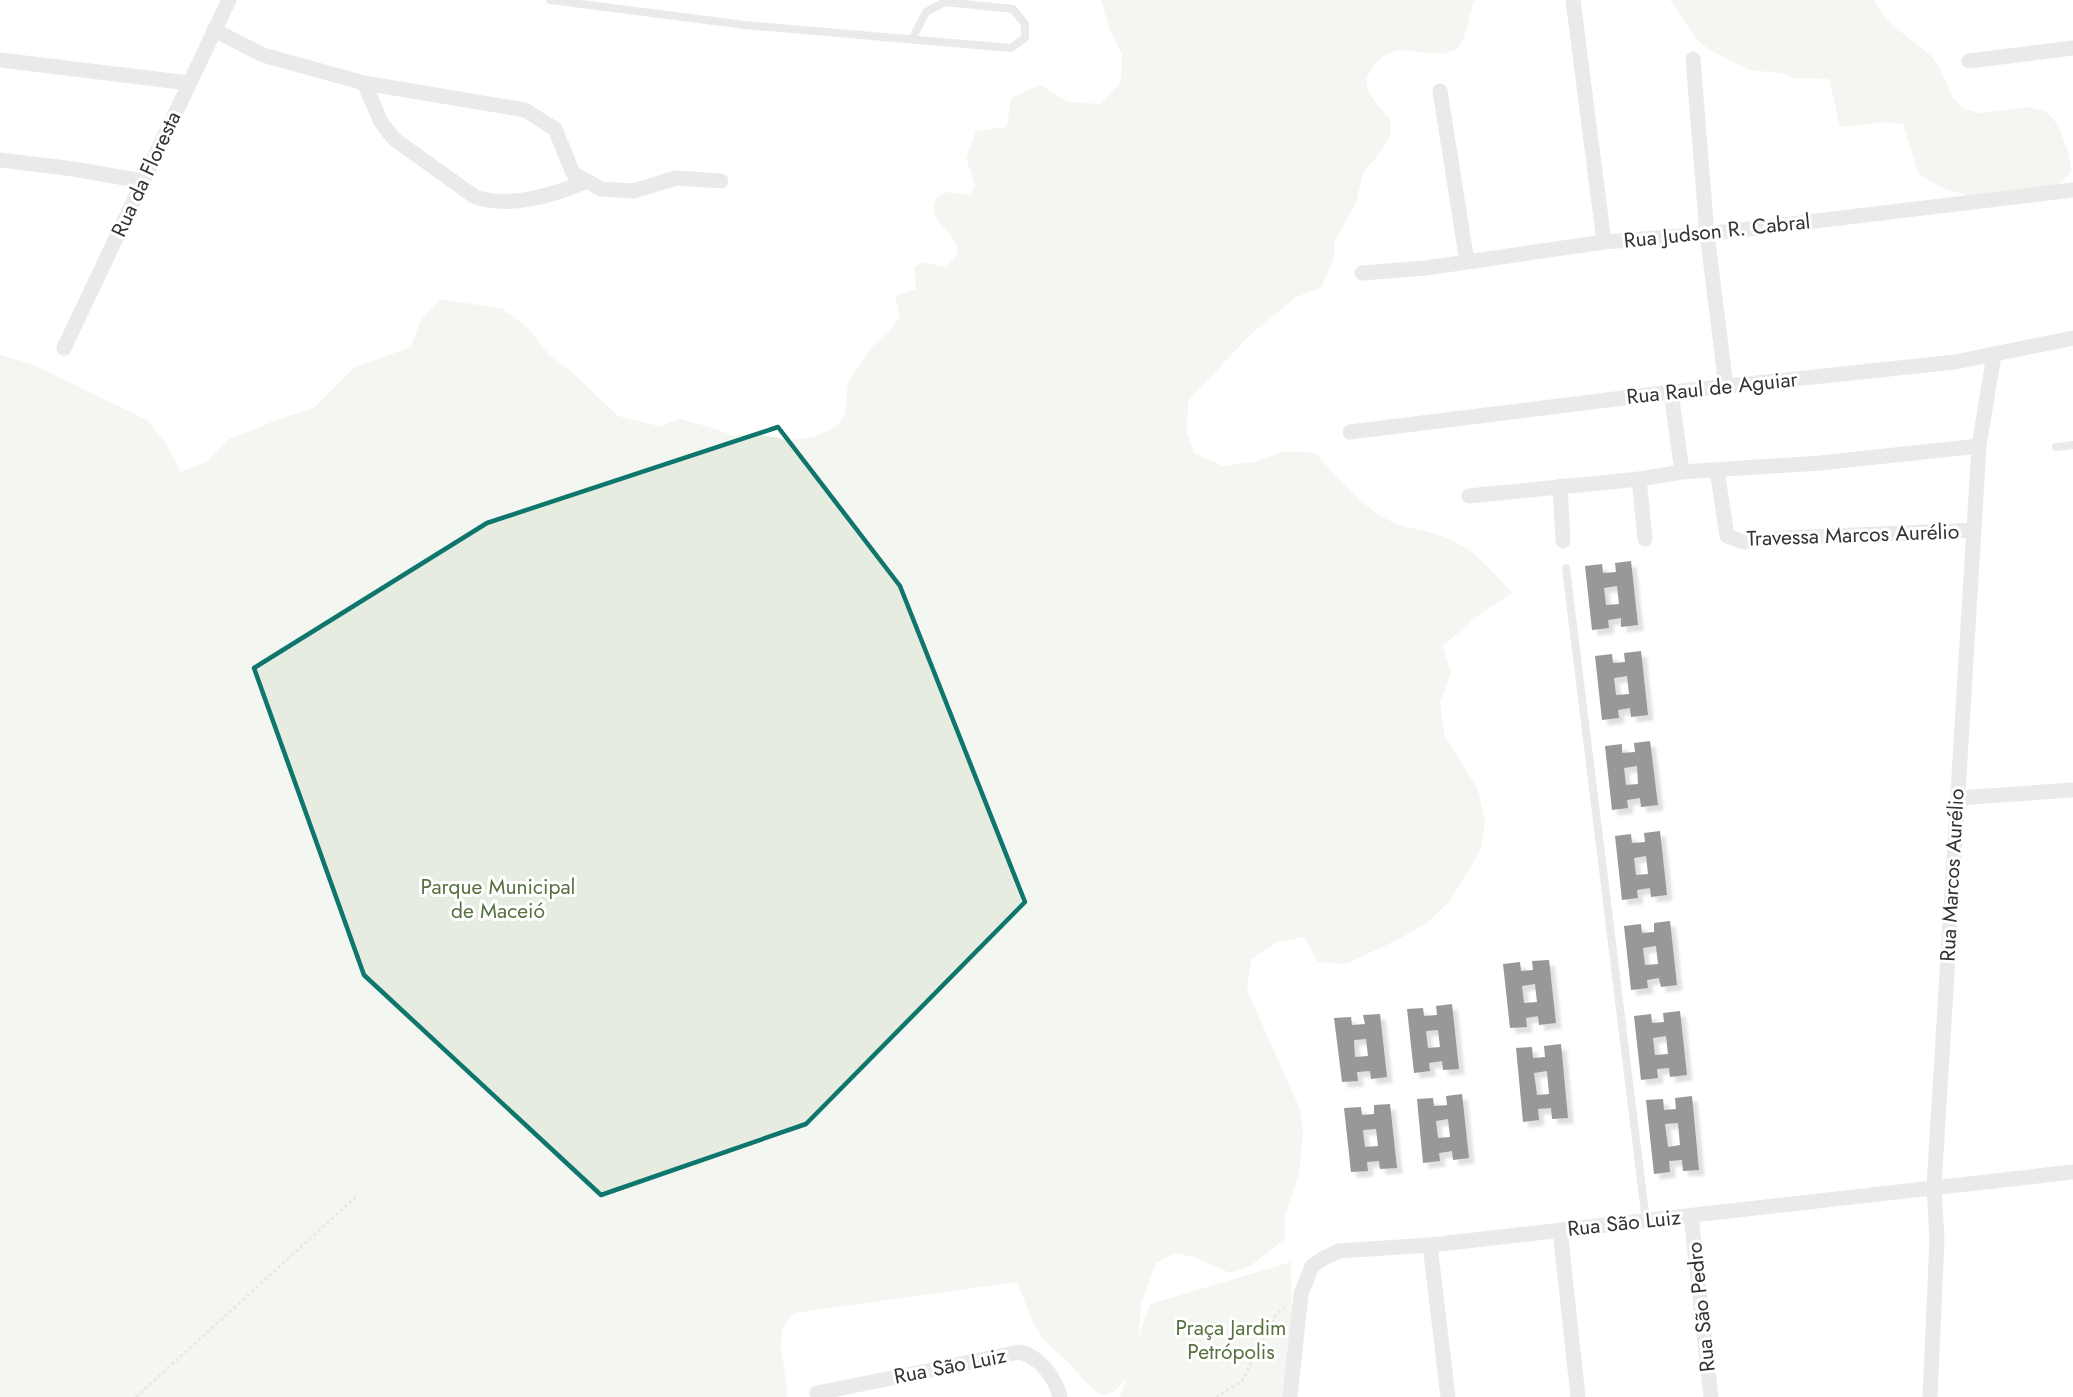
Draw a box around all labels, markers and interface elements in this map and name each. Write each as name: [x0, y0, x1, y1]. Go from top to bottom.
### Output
street label: Rua da Floresta: [104, 106, 188, 242]
street label: Rua Judson R. Cabral: [1622, 206, 1812, 256]
street label: Rua Raul de Aguiar: [1625, 364, 1800, 412]
street label: Travessa Marcos Aurélio: [1746, 516, 1960, 554]
street label: Rua Marcos Aurélio: [1932, 788, 1972, 962]
park label: Parque Municipal de Maceió: [421, 872, 575, 926]
street label: Rua São Luiz: [1566, 1202, 1682, 1244]
street label: Rua São Pedro: [1679, 1240, 1723, 1374]
park label: Praça Jardim Petrópolis: [1176, 1313, 1287, 1367]
street label: Rua São Luiz: [891, 1340, 1009, 1392]

